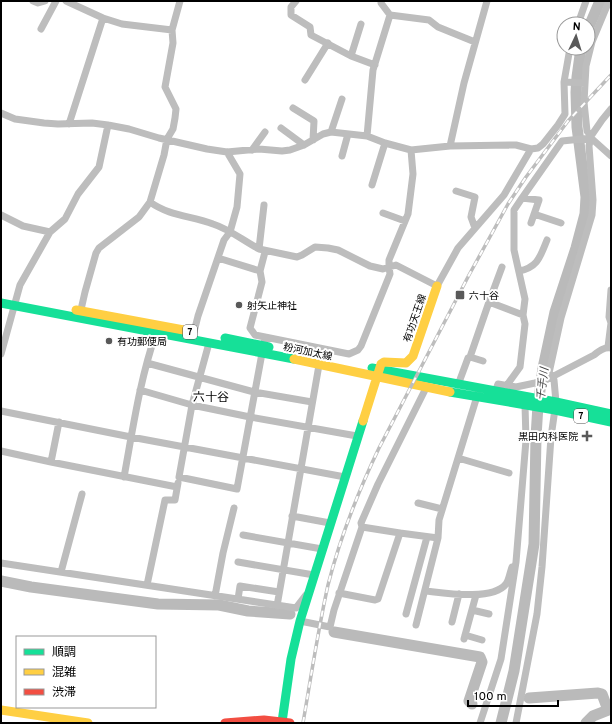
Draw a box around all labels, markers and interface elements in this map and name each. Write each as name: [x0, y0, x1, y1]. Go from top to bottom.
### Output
north arrow: [556, 16, 596, 56]
text: N: [572, 20, 581, 34]
marker: 六十谷: [454, 289, 466, 301]
place label: 六十谷: [469, 290, 499, 303]
street label: 有功天王線: [401, 293, 430, 344]
marker: 射矢止神社: [234, 300, 244, 310]
place label: 射矢止神社: [247, 300, 297, 313]
road number: 7: [183, 325, 197, 339]
marker: 有功郵便局: [104, 336, 114, 346]
place label: 有功郵便局: [117, 336, 167, 349]
street label: 粉河加太線: [282, 341, 333, 364]
water label: 千手川: [534, 366, 552, 401]
district label: 六十谷: [193, 390, 229, 406]
road number: 7: [574, 409, 588, 423]
marker: 黒田内科医院: [581, 430, 593, 442]
place label: 黒田内科医院: [518, 431, 578, 444]
legend: [16, 636, 156, 708]
text: 順調: [52, 645, 76, 661]
text: 混雑: [52, 665, 76, 681]
scale bar: [468, 682, 558, 708]
text: 渋滞: [52, 685, 76, 701]
text: 100 m: [474, 689, 507, 705]

